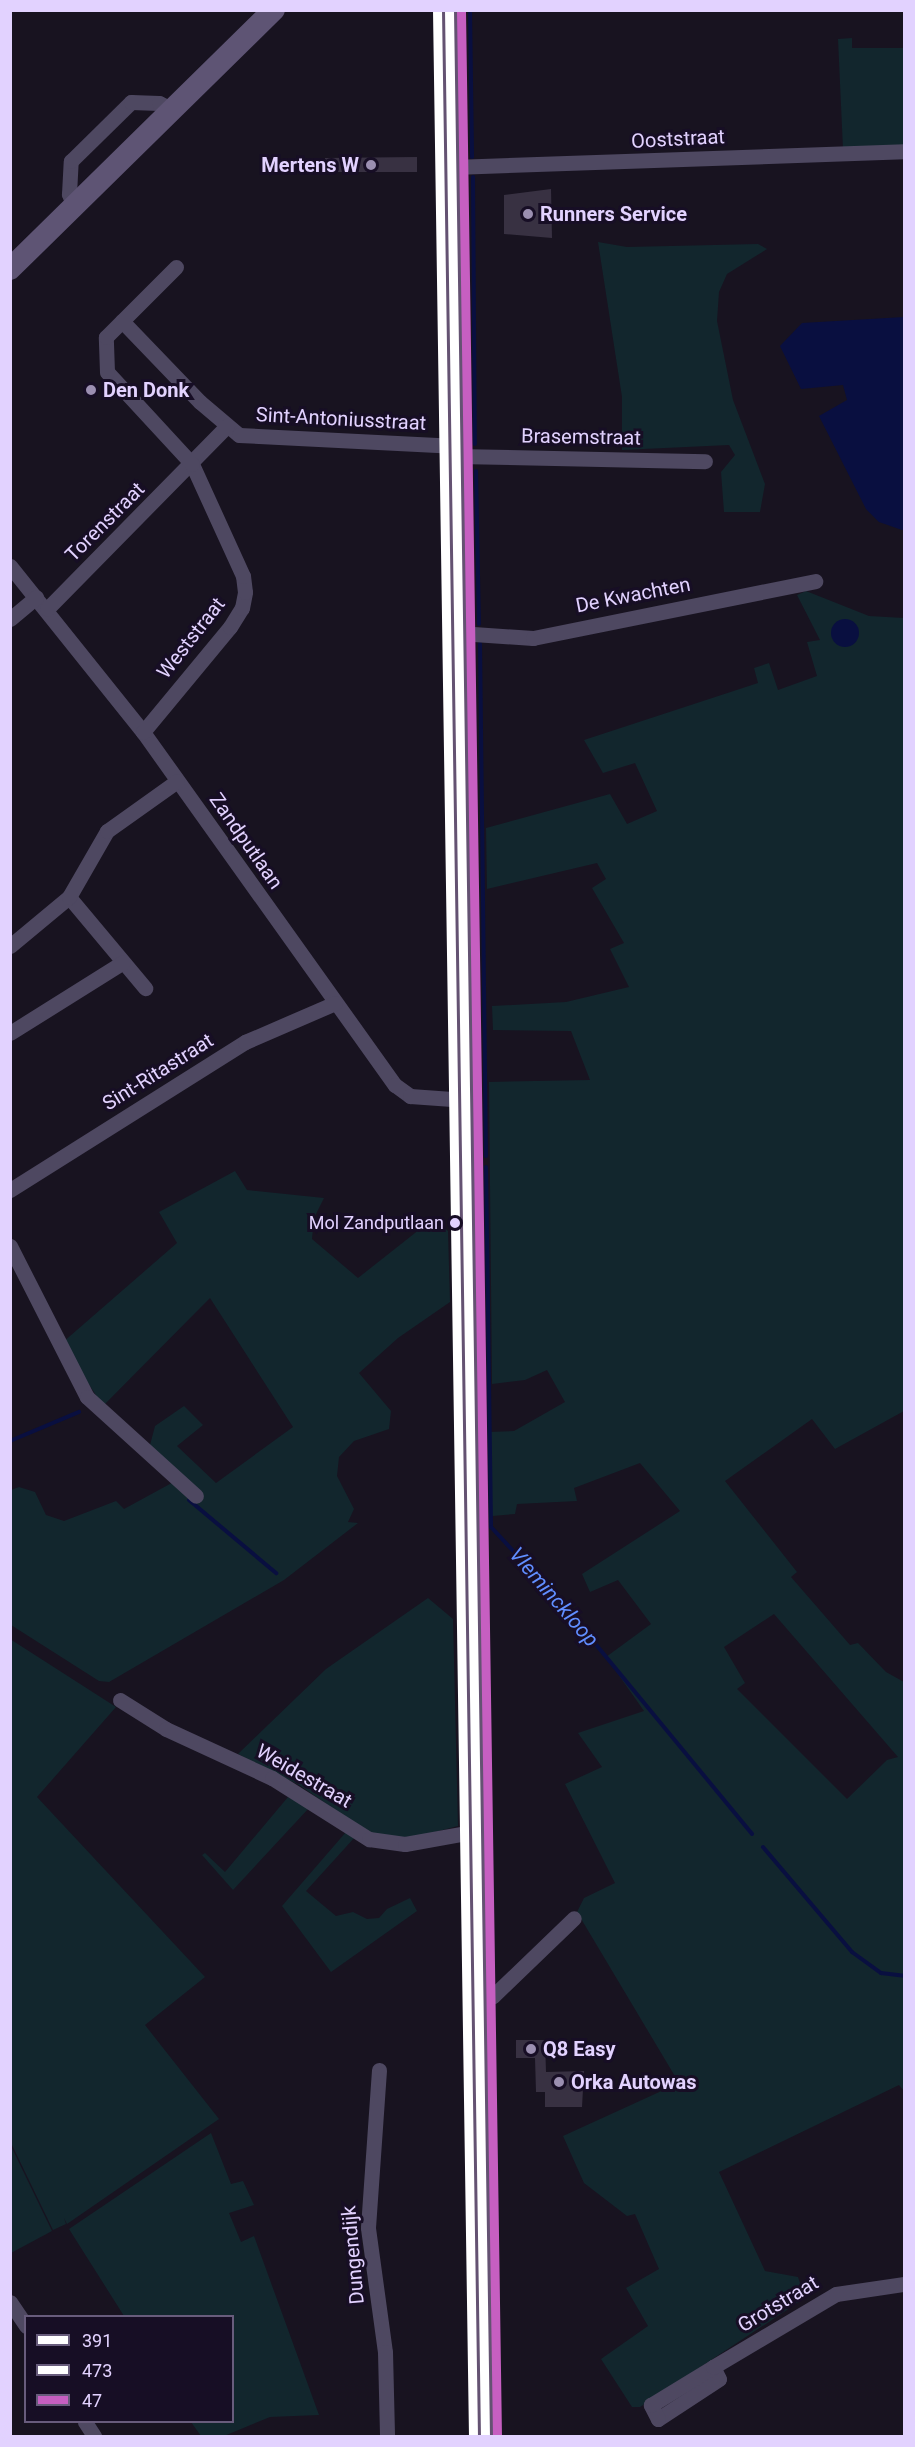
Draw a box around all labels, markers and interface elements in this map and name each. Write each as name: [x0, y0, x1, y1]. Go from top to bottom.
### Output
street label: Ooststraat: [631, 125, 725, 153]
place label: Mertens W: [261, 153, 359, 177]
marker: Mertens W: [364, 158, 378, 172]
place label: Runners Service: [540, 202, 687, 226]
marker: Runners Service: [521, 207, 535, 221]
place label: Den Donk: [103, 378, 189, 402]
marker: Den Donk: [84, 383, 98, 397]
street label: Sint-Antoniusstraat: [255, 403, 427, 435]
street label: Brasemstraat: [521, 424, 641, 450]
street label: Torenstraat: [60, 477, 150, 567]
street label: De Kwachten: [574, 572, 692, 618]
street label: Weststraat: [152, 593, 230, 683]
street label: Zandputlaan: [204, 788, 288, 894]
street label: Sint-Ritastraat: [98, 1028, 218, 1116]
place label: Mol Zandputlaan: [309, 1212, 444, 1234]
marker: Mol Zandputlaan: [449, 1217, 461, 1229]
water label: Vleminckloop: [504, 1542, 604, 1652]
street label: Weidestraat: [252, 1739, 356, 1813]
place label: Q8 Easy: [543, 2037, 616, 2061]
marker: Q8 Easy: [524, 2042, 538, 2056]
place label: Orka Autowas: [571, 2070, 696, 2094]
marker: Orka Autowas: [552, 2075, 566, 2089]
street label: Dungendijk: [337, 2205, 369, 2305]
street label: Grotstraat: [733, 2271, 823, 2337]
legend: [24, 2315, 234, 2423]
text: 391: [82, 2330, 112, 2351]
text: 473: [82, 2360, 112, 2381]
text: 47: [82, 2390, 102, 2411]

